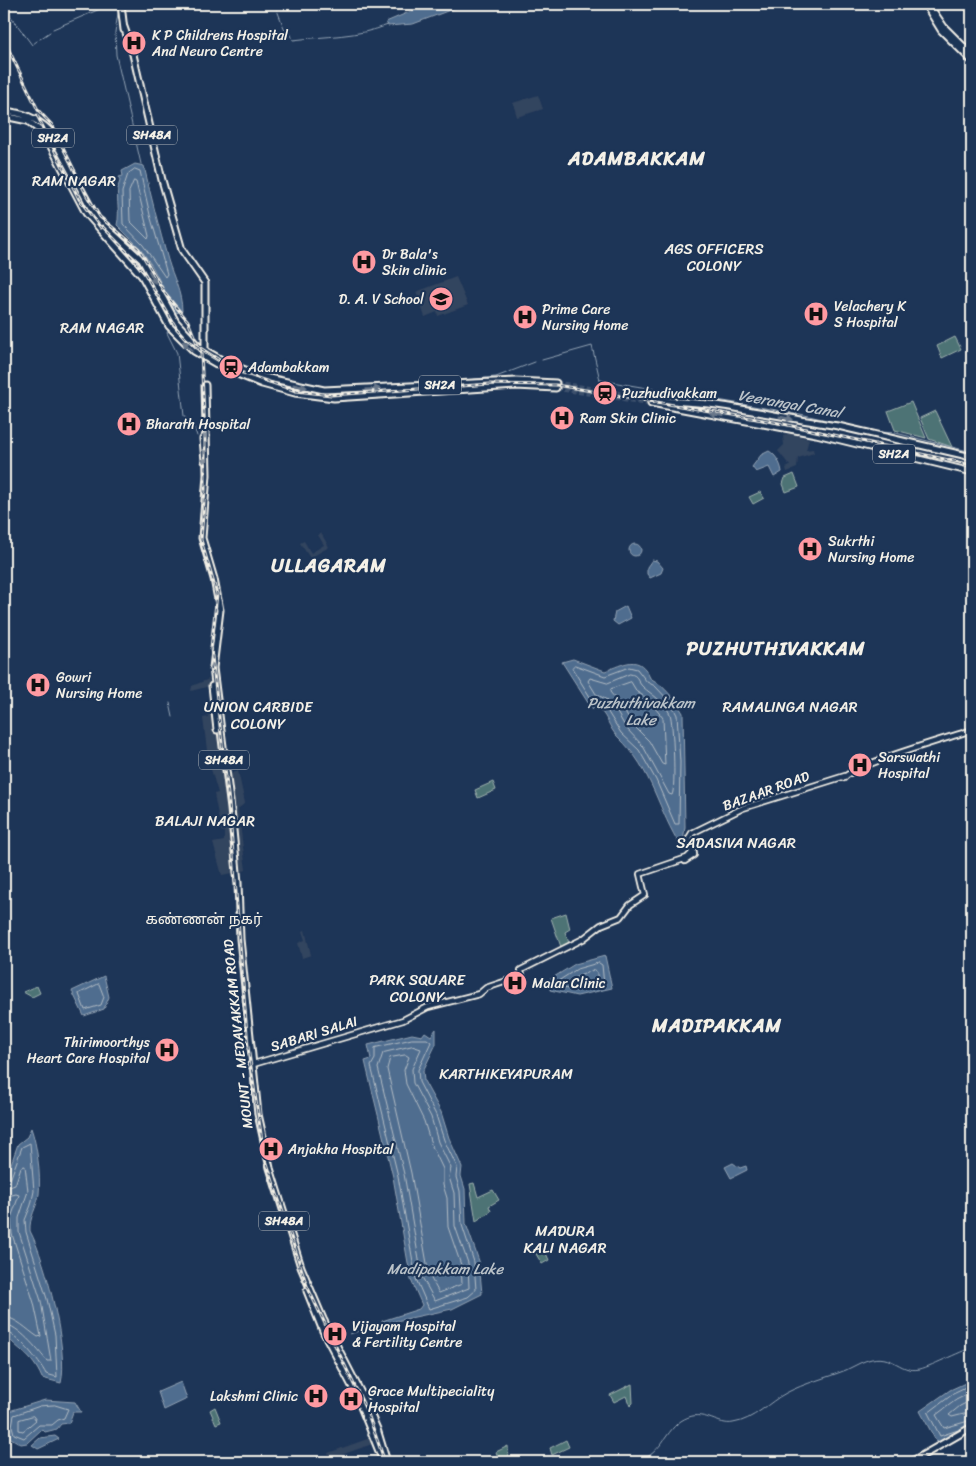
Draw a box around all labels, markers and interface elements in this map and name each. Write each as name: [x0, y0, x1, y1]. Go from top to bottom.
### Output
place label: K P Childrens Hospital And Neuro Centre: [151, 23, 289, 64]
hospital icon: K P Childrens Hospital And Neuro Centre: [121, 30, 147, 56]
road number: SH48A: [127, 126, 177, 144]
road number: SH2A: [32, 128, 74, 148]
district label: ADAMBAKKAM: [567, 142, 706, 175]
district label: RAM NAGAR: [32, 168, 116, 194]
district label: AGS OFFICERS COLONY: [663, 236, 764, 279]
place label: Dr Bala's Skin clinic: [382, 242, 447, 283]
hospital icon: Dr Bala's Skin clinic: [351, 249, 377, 275]
one-way arrow: [148, 270, 157, 284]
school or university icon: D. A. V School: [428, 286, 454, 312]
place label: D. A. V School: [339, 287, 425, 312]
place label: Velachery K S Hospital: [834, 294, 907, 335]
place label: Prime Care Nursing Home: [542, 297, 628, 338]
hospital icon: Velachery K S Hospital: [803, 301, 829, 327]
hospital icon: Prime Care Nursing Home: [512, 304, 538, 330]
district label: RAM NAGAR: [60, 315, 144, 341]
one-way arrow: [183, 340, 195, 352]
station icon: Adambakkam: [218, 354, 244, 380]
place label: Adambakkam: [247, 355, 330, 380]
road number: SH2A: [419, 376, 461, 394]
station icon: Puzhudivakkam: [592, 380, 618, 406]
place label: Puzhudivakkam: [622, 381, 717, 406]
one-way arrow: [292, 382, 307, 390]
water label: Veerangal Canal: [736, 382, 848, 427]
one-way arrow: [365, 384, 381, 392]
hospital icon: Ram Skin Clinic: [549, 405, 575, 431]
place label: Ram Skin Clinic: [580, 406, 676, 431]
hospital icon: Bharath Hospital: [116, 411, 142, 437]
one-way arrow: [709, 411, 724, 419]
place label: Bharath Hospital: [146, 412, 251, 437]
one-way arrow: [779, 414, 794, 422]
road number: SH2A: [873, 444, 915, 464]
place label: Sukrthi Nursing Home: [828, 529, 914, 570]
hospital icon: Sukrthi Nursing Home: [797, 536, 823, 562]
district label: ULLAGARAM: [271, 549, 387, 582]
district label: PUZHUTHIVAKKAM: [687, 632, 865, 665]
place label: Gowri Nursing Home: [56, 665, 142, 706]
hospital icon: Gowri Nursing Home: [25, 672, 51, 698]
water label: Puzhuthivakkam Lake: [587, 690, 696, 733]
district label: UNION CARBIDE COLONY: [204, 694, 314, 737]
district label: RAMALINGA NAGAR: [722, 694, 858, 720]
place label: Sarswathi Hospital: [878, 745, 941, 786]
road number: SH48A: [199, 750, 249, 770]
hospital icon: Sarswathi Hospital: [847, 752, 873, 778]
street label: BAZAAR ROAD: [719, 763, 814, 818]
district label: BALAJI NAGAR: [155, 808, 255, 834]
district label: SADASIVA NAGAR: [676, 830, 796, 856]
district label: கண்ணன் நகர்: [145, 906, 263, 932]
street label: MOUNT - MEDAVAKKAM ROAD: [216, 937, 260, 1130]
district label: PARK SQUARE COLONY: [369, 967, 466, 1010]
hospital icon: Malar Clinic: [502, 970, 528, 996]
place label: Malar Clinic: [532, 971, 606, 996]
street label: SABARI SALAI: [267, 1009, 361, 1059]
district label: MADIPAKKAM: [651, 1009, 782, 1042]
place label: Thirimoorthys Heart Care Hospital: [27, 1030, 151, 1071]
hospital icon: Thirimoorthys Heart Care Hospital: [154, 1037, 180, 1063]
district label: KARTHIKEYAPURAM: [439, 1061, 573, 1087]
hospital icon: Anjakha Hospital: [258, 1136, 284, 1162]
place label: Anjakha Hospital: [287, 1137, 394, 1162]
road number: SH48A: [259, 1212, 309, 1230]
district label: MADURA KALI NAGAR: [524, 1218, 607, 1261]
water label: Madipakkam Lake: [387, 1256, 505, 1282]
place label: Vijayam Hospital & Fertility Centre: [352, 1314, 463, 1355]
hospital icon: Vijayam Hospital & Fertility Centre: [322, 1321, 348, 1347]
place label: Grace Multipeciality Hospital: [368, 1379, 495, 1420]
hospital icon: Lakshmi Clinic: [303, 1383, 329, 1409]
place label: Lakshmi Clinic: [210, 1384, 298, 1409]
hospital icon: Grace Multipeciality Hospital: [338, 1386, 364, 1412]

